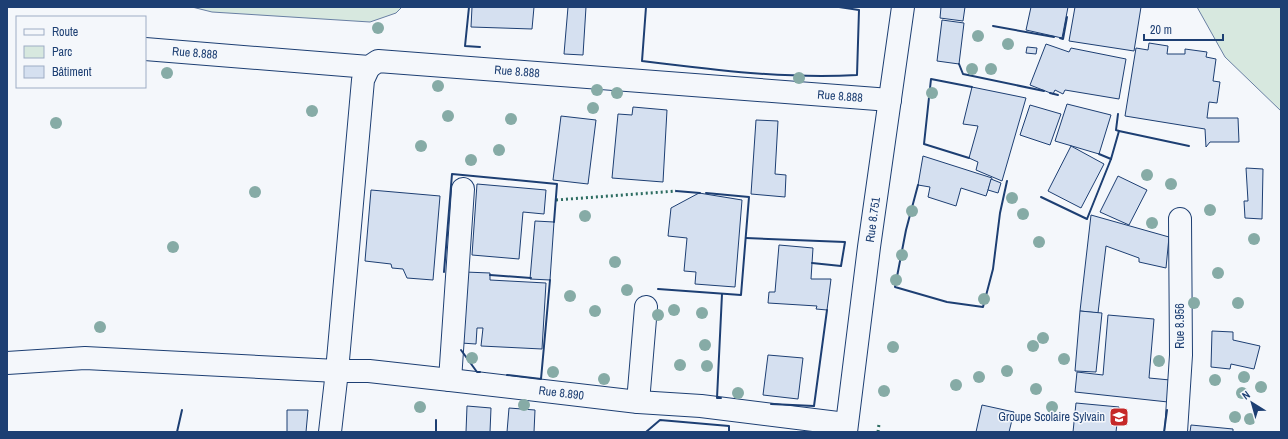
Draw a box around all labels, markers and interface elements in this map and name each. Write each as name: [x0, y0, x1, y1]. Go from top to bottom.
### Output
legend: [16, 16, 146, 88]
scale bar: [1144, 16, 1223, 42]
text: 20 m: [1150, 22, 1172, 38]
text: Route: [52, 24, 78, 40]
street label: Rue 8.888: [172, 43, 218, 63]
text: Parc: [52, 44, 72, 60]
street label: Rue 8.888: [494, 62, 540, 81]
text: Bâtiment: [52, 64, 92, 80]
street label: Rue 8.888: [817, 86, 863, 106]
street label: Rue 8.751: [862, 196, 884, 243]
street label: Rue 8.956: [1172, 303, 1188, 349]
street label: Rue 8.890: [538, 382, 585, 404]
north arrow: [1232, 383, 1272, 423]
text: N: [1239, 387, 1253, 403]
school or university icon: Groupe Scolaire Sylvain: [1108, 406, 1130, 428]
place label: Groupe Scolaire Sylvain: [998, 409, 1105, 425]

